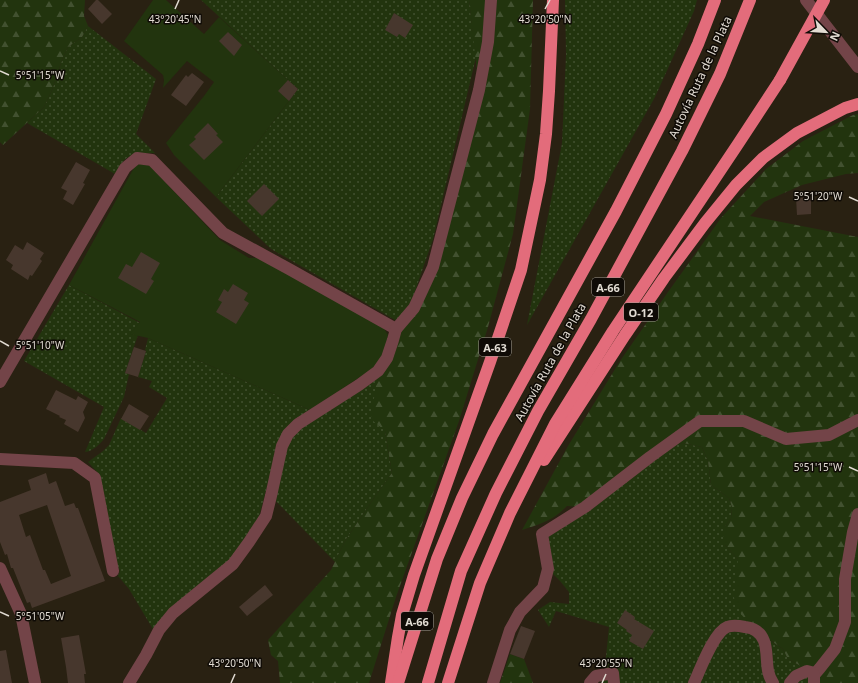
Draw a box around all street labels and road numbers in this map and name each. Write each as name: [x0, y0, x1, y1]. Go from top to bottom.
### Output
street label: Autovía Ruta de la Plata: [664, 13, 736, 141]
road number: A-66: [592, 278, 624, 296]
street label: Autovía Ruta de la Plata: [510, 300, 590, 424]
road number: O-12: [624, 303, 658, 321]
road number: A-63: [479, 338, 511, 356]
road number: A-66: [401, 612, 433, 630]

